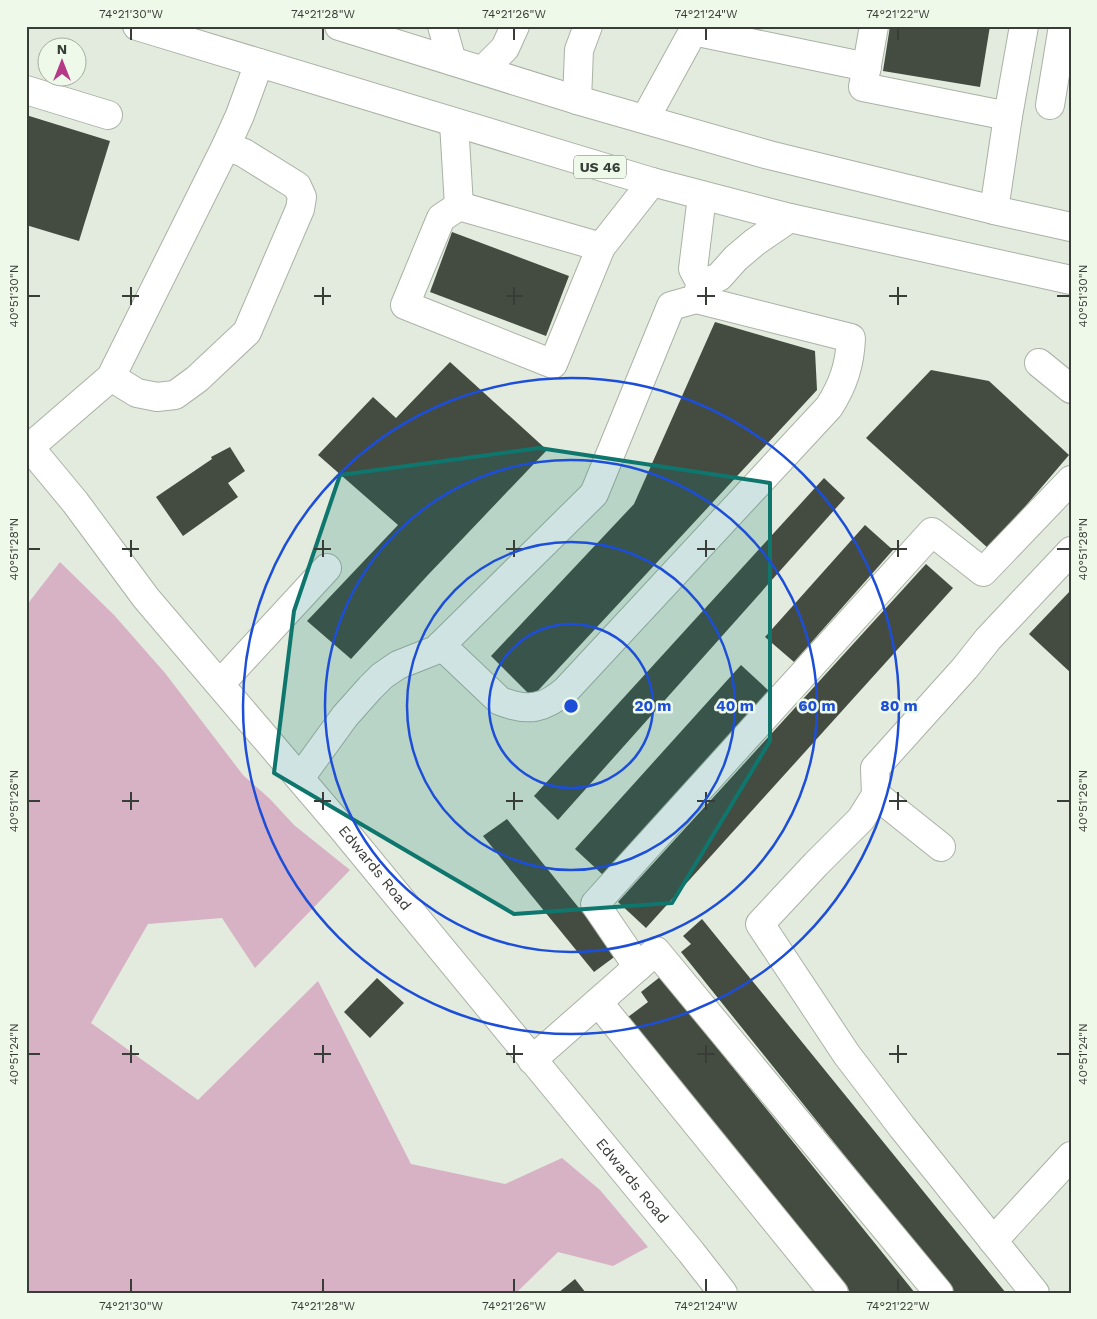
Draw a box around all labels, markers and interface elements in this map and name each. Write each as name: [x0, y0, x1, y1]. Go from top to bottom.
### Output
text: 74°21'30"W: [99, 7, 164, 21]
text: 74°21'28"W: [291, 7, 355, 21]
text: 74°21'26"W: [482, 7, 546, 21]
text: 74°21'24"W: [674, 7, 738, 21]
text: 74°21'22"W: [866, 7, 930, 21]
north arrow: [38, 38, 88, 88]
text: N: [57, 41, 67, 57]
road number: US 46: [574, 156, 626, 178]
text: 40°51'30"N: [7, 265, 21, 327]
text: 40°51'30"N: [1076, 265, 1090, 327]
text: 40°51'28"N: [7, 518, 21, 580]
text: 40°51'28"N: [1076, 518, 1090, 580]
centre of rings: [562, 697, 580, 715]
text: 20 m: [634, 697, 672, 715]
text: 40 m: [716, 697, 754, 715]
text: 60 m: [798, 697, 836, 715]
text: 80 m: [880, 697, 918, 715]
text: 40°51'26"N: [7, 770, 21, 832]
text: 40°51'26"N: [1076, 770, 1090, 832]
street label: Edwards Road: [335, 822, 415, 914]
text: 40°51'24"N: [7, 1023, 21, 1085]
text: 40°51'24"N: [1076, 1023, 1090, 1085]
street label: Edwards Road: [592, 1135, 672, 1227]
text: 74°21'30"W: [99, 1299, 164, 1313]
text: 74°21'28"W: [291, 1299, 355, 1313]
text: 74°21'26"W: [482, 1299, 546, 1313]
text: 74°21'24"W: [674, 1299, 738, 1313]
text: 74°21'22"W: [866, 1299, 930, 1313]

